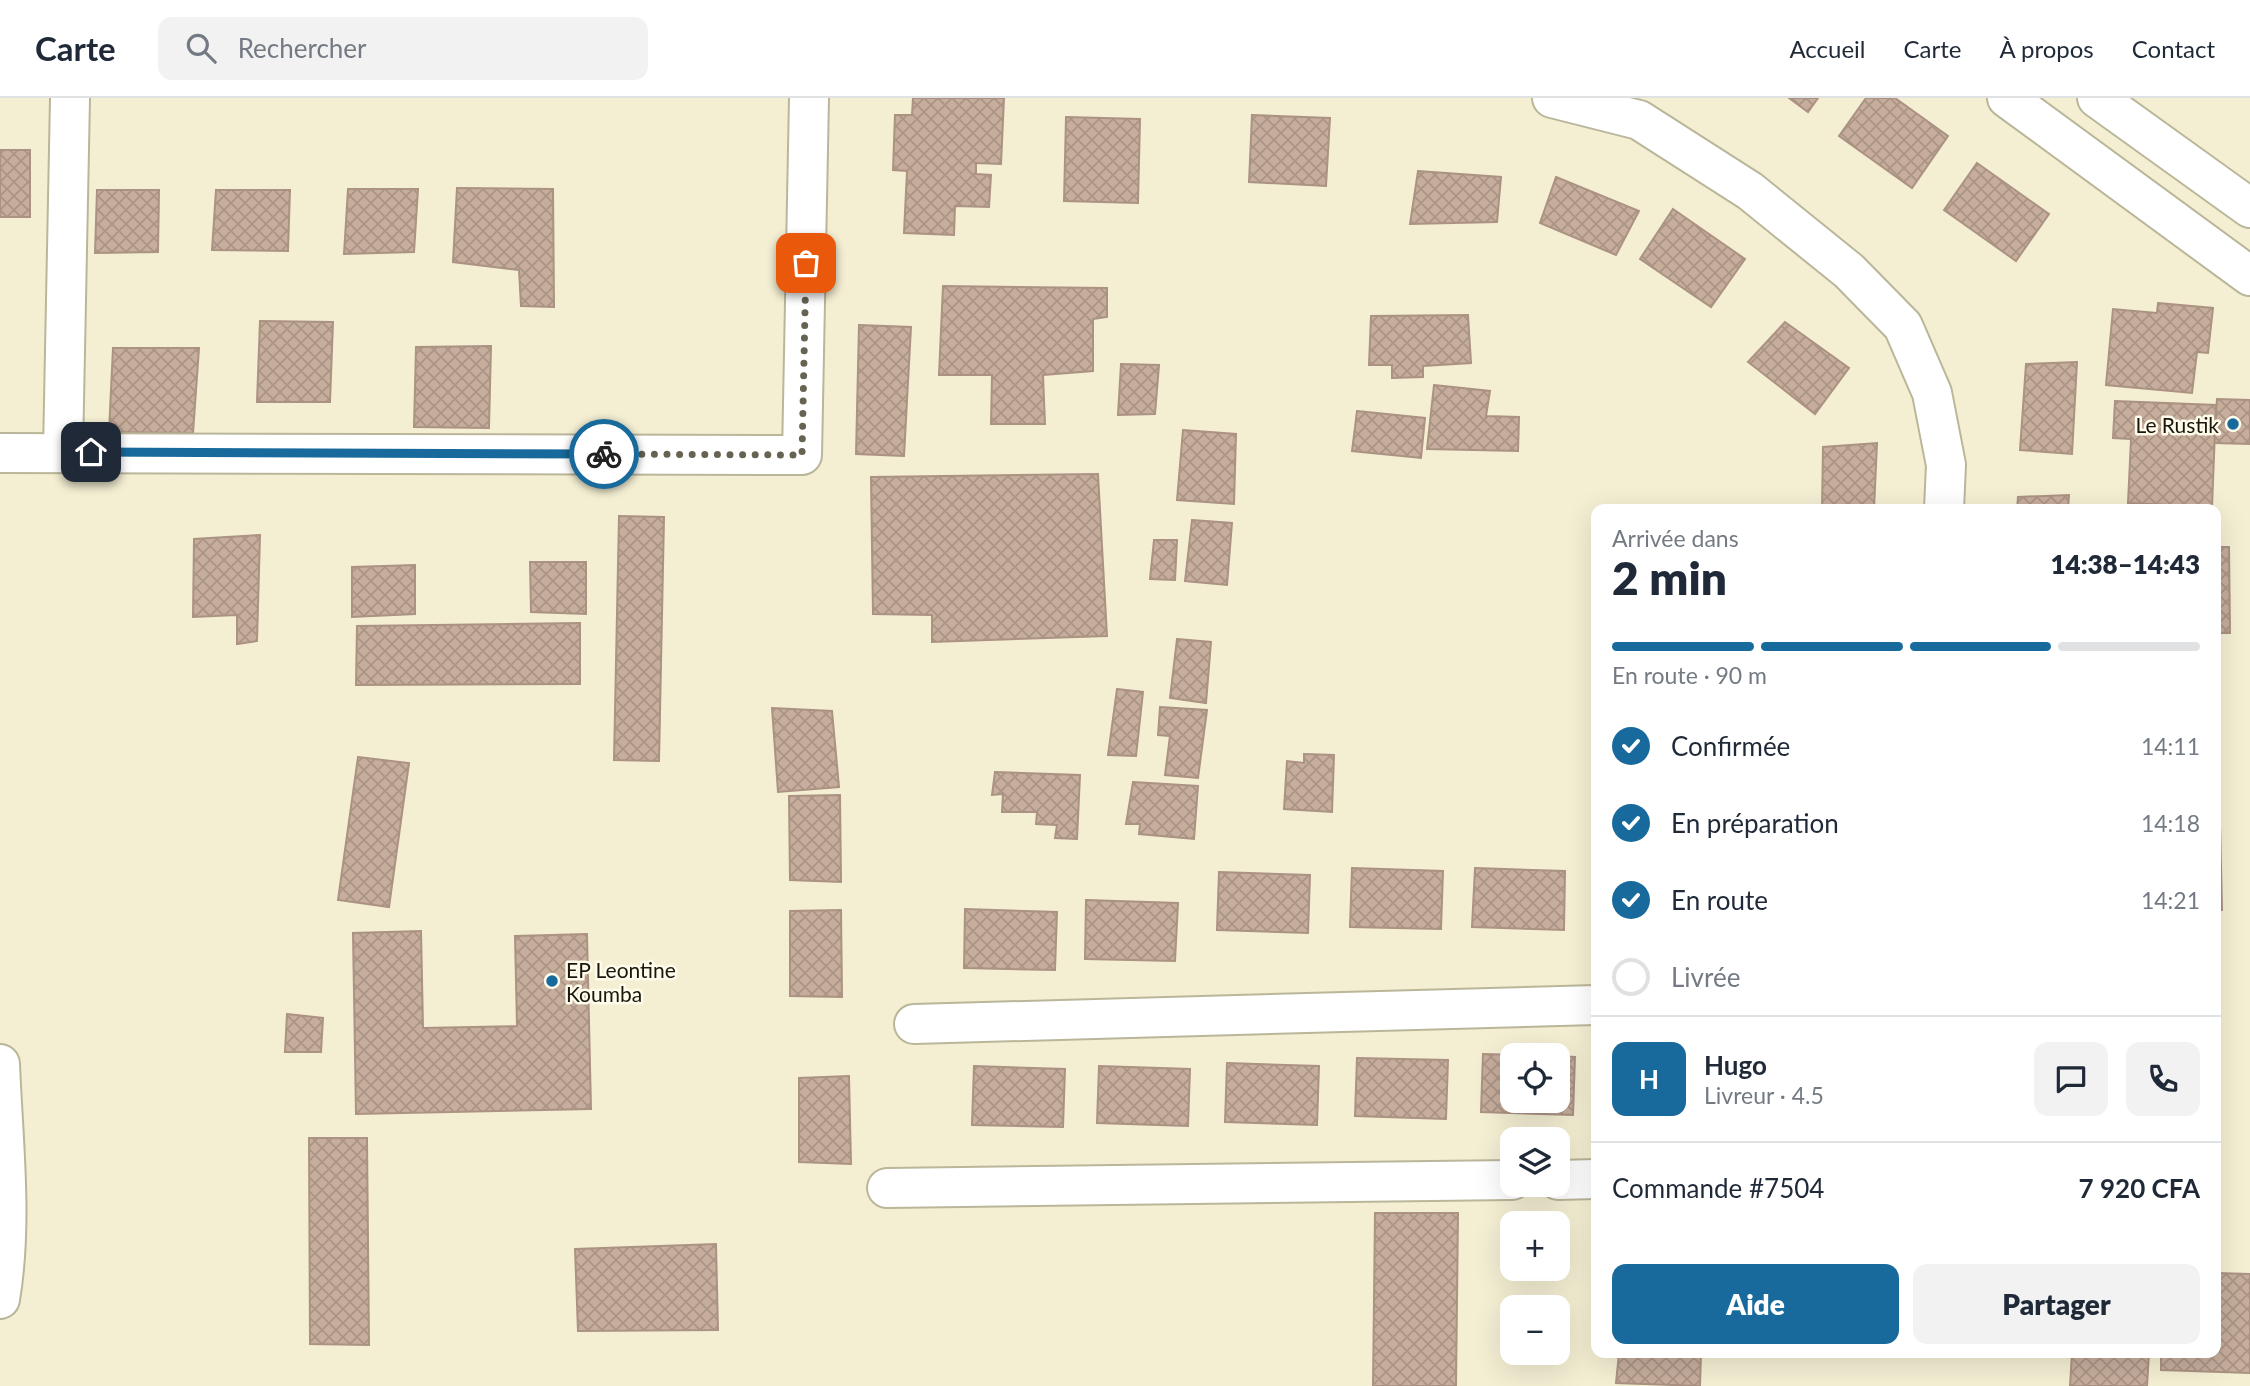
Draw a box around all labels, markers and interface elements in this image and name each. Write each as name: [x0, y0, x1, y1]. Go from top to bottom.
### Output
search box: [158, 17, 648, 80]
text: Carte: [35, 28, 116, 68]
icon: search: [182, 29, 220, 67]
text: Rechercher: [238, 32, 367, 64]
text: Accueil: [1789, 34, 1865, 63]
text: Carte: [1903, 34, 1961, 63]
text: À propos: [1999, 34, 2094, 63]
text: Contact: [2132, 34, 2215, 63]
pin: [776, 233, 836, 293]
icon: bag: [787, 244, 825, 282]
place label: Le Rustik: [2135, 412, 2219, 437]
marker: Le Rustik: [2225, 416, 2241, 432]
courier: [569, 419, 639, 489]
pin: [61, 422, 121, 482]
icon: home: [72, 433, 110, 471]
icon: bike: [585, 435, 623, 473]
text: Arrivée dans: [1612, 524, 1739, 552]
text: 14:38–14:43: [2050, 548, 2200, 580]
text: 2 min: [1612, 550, 1727, 605]
text: En route · 90 m: [1612, 661, 1767, 689]
icon: check: [1612, 727, 1650, 765]
text: Confirmée: [1671, 730, 1790, 762]
text: 14:11: [2141, 732, 2200, 760]
icon: check: [1612, 804, 1650, 842]
text: En préparation: [1671, 807, 1839, 839]
text: 14:18: [2141, 809, 2200, 837]
icon: check: [1612, 881, 1650, 919]
text: En route: [1671, 884, 1768, 916]
text: 14:21: [2141, 886, 2200, 914]
place label: EP Leontine Koumba: [566, 957, 676, 1006]
text: Livrée: [1671, 961, 1740, 993]
marker: EP Leontine Koumba: [544, 973, 560, 989]
button: chat: [2034, 1042, 2108, 1116]
button: phone: [2126, 1042, 2200, 1116]
map controls: [1500, 1043, 1570, 1365]
button: locate: [1500, 1043, 1570, 1113]
text: Hugo: [1704, 1049, 1767, 1081]
text: H: [1639, 1063, 1659, 1095]
text: Livreur · 4.5: [1704, 1081, 1824, 1109]
button: layers: [1500, 1127, 1570, 1197]
text: Commande #7504: [1612, 1172, 1824, 1204]
text: 7 920 CFA: [2079, 1172, 2200, 1204]
button: +: [1500, 1211, 1570, 1281]
button: Aide: [1612, 1264, 1899, 1344]
button: Partager: [1913, 1264, 2200, 1344]
button: −: [1500, 1295, 1570, 1365]

